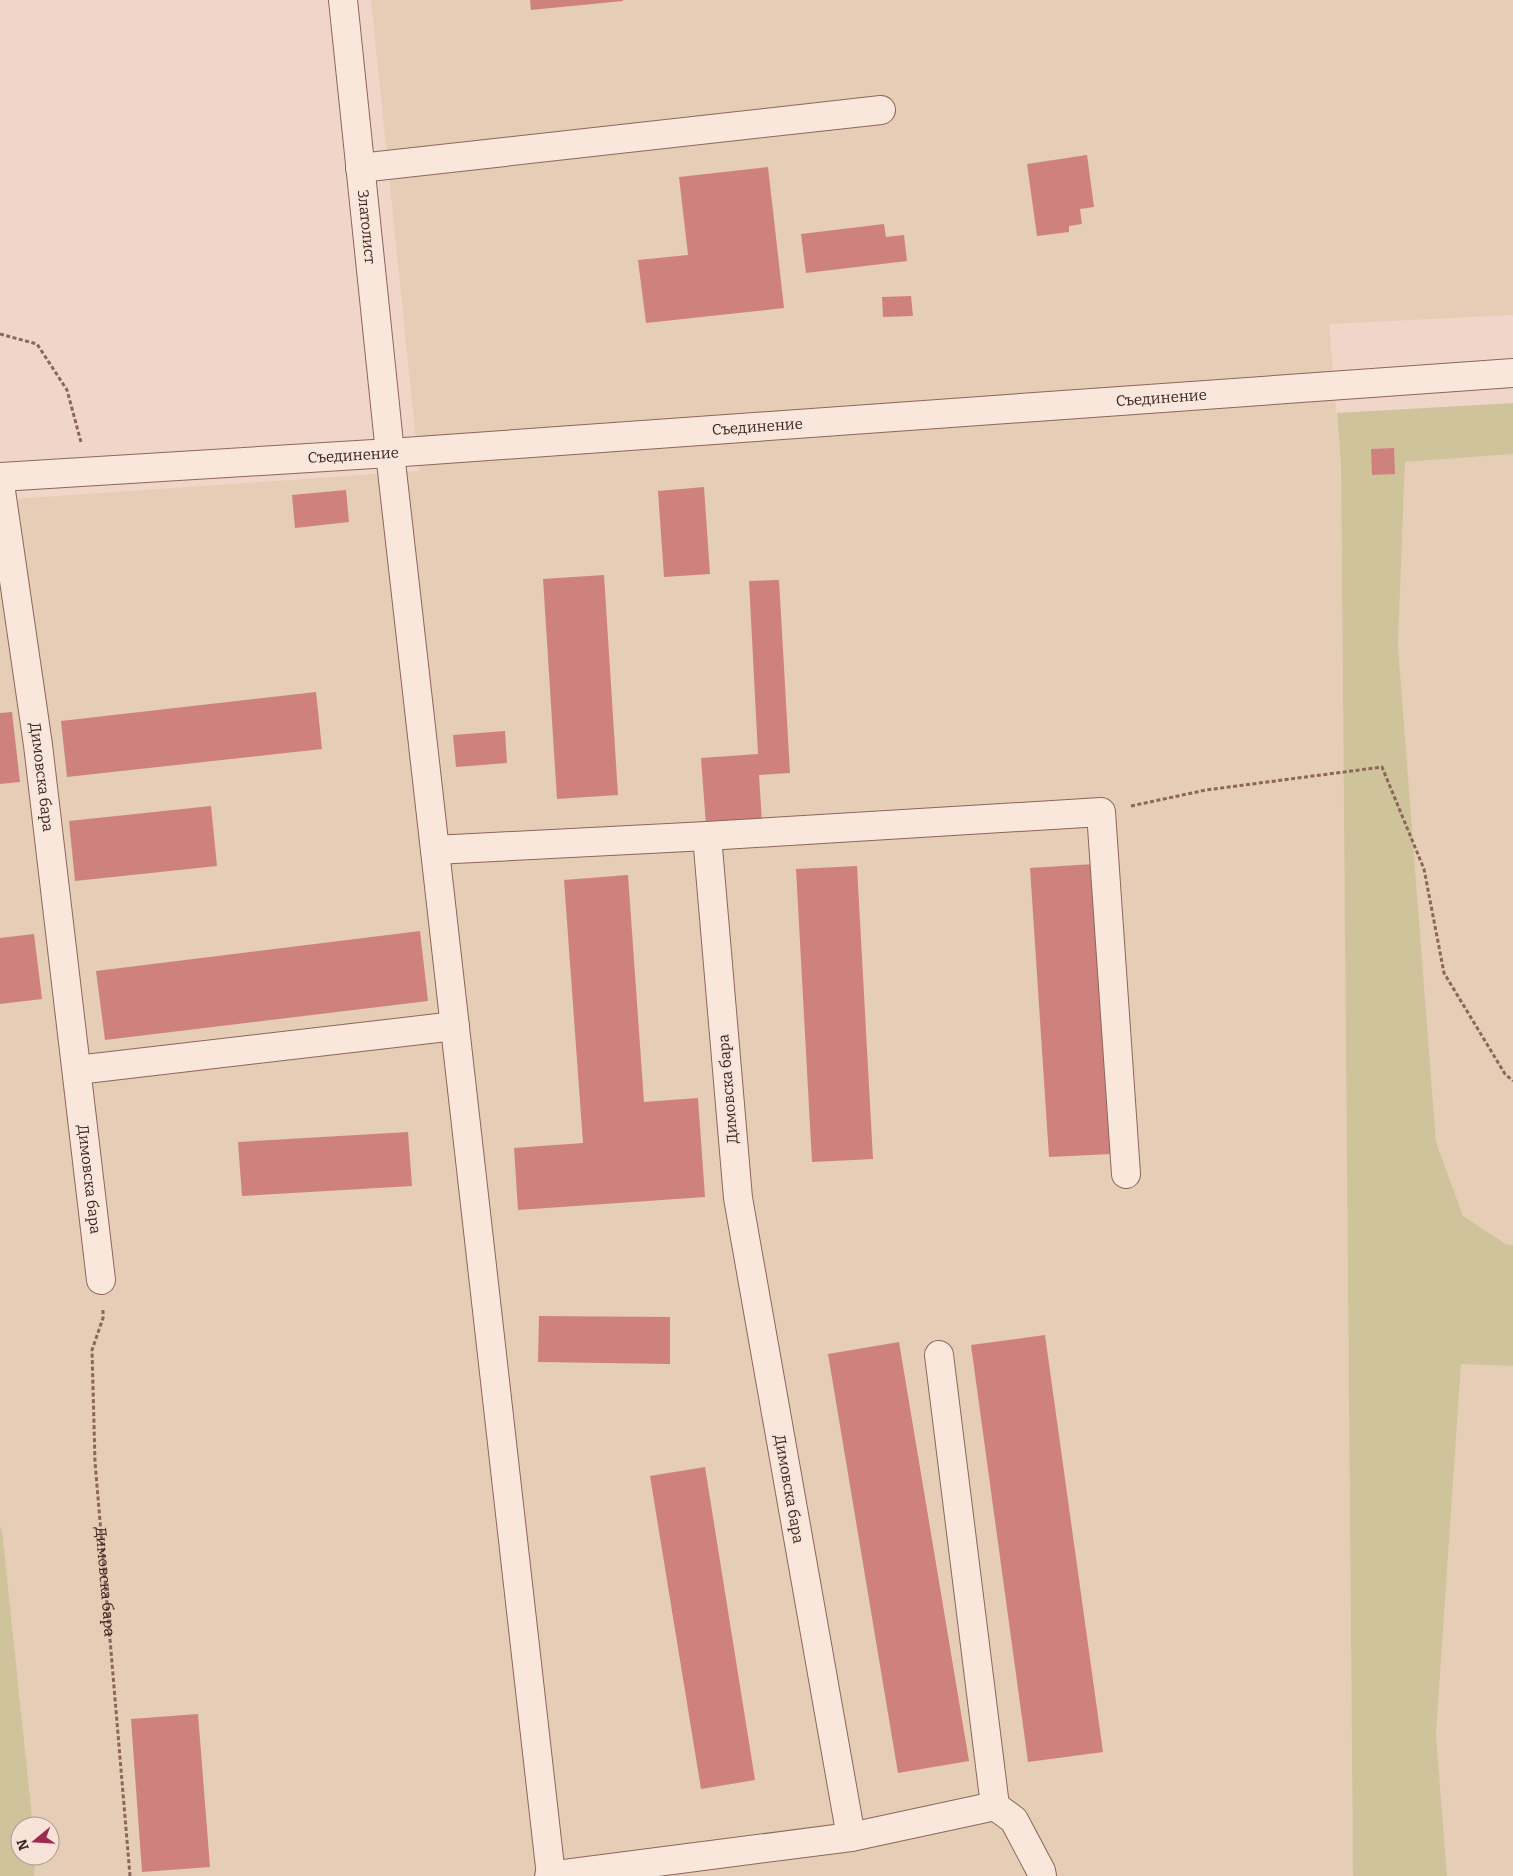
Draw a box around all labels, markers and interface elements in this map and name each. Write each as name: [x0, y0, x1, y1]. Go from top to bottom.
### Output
street label: Златолист: [354, 189, 379, 265]
street label: Съединение: [1115, 386, 1207, 410]
street label: Съединение: [711, 415, 803, 439]
street label: Съединение: [307, 443, 399, 467]
street label: Димовска бара: [26, 721, 57, 833]
street label: Димовска бара: [714, 1033, 742, 1145]
street label: Димовска бара: [74, 1124, 105, 1235]
street label: Димовска бара: [771, 1433, 807, 1545]
street label: Димовска бара: [92, 1526, 119, 1637]
north arrow: [10, 1816, 60, 1866]
text: N: [13, 1837, 33, 1853]

